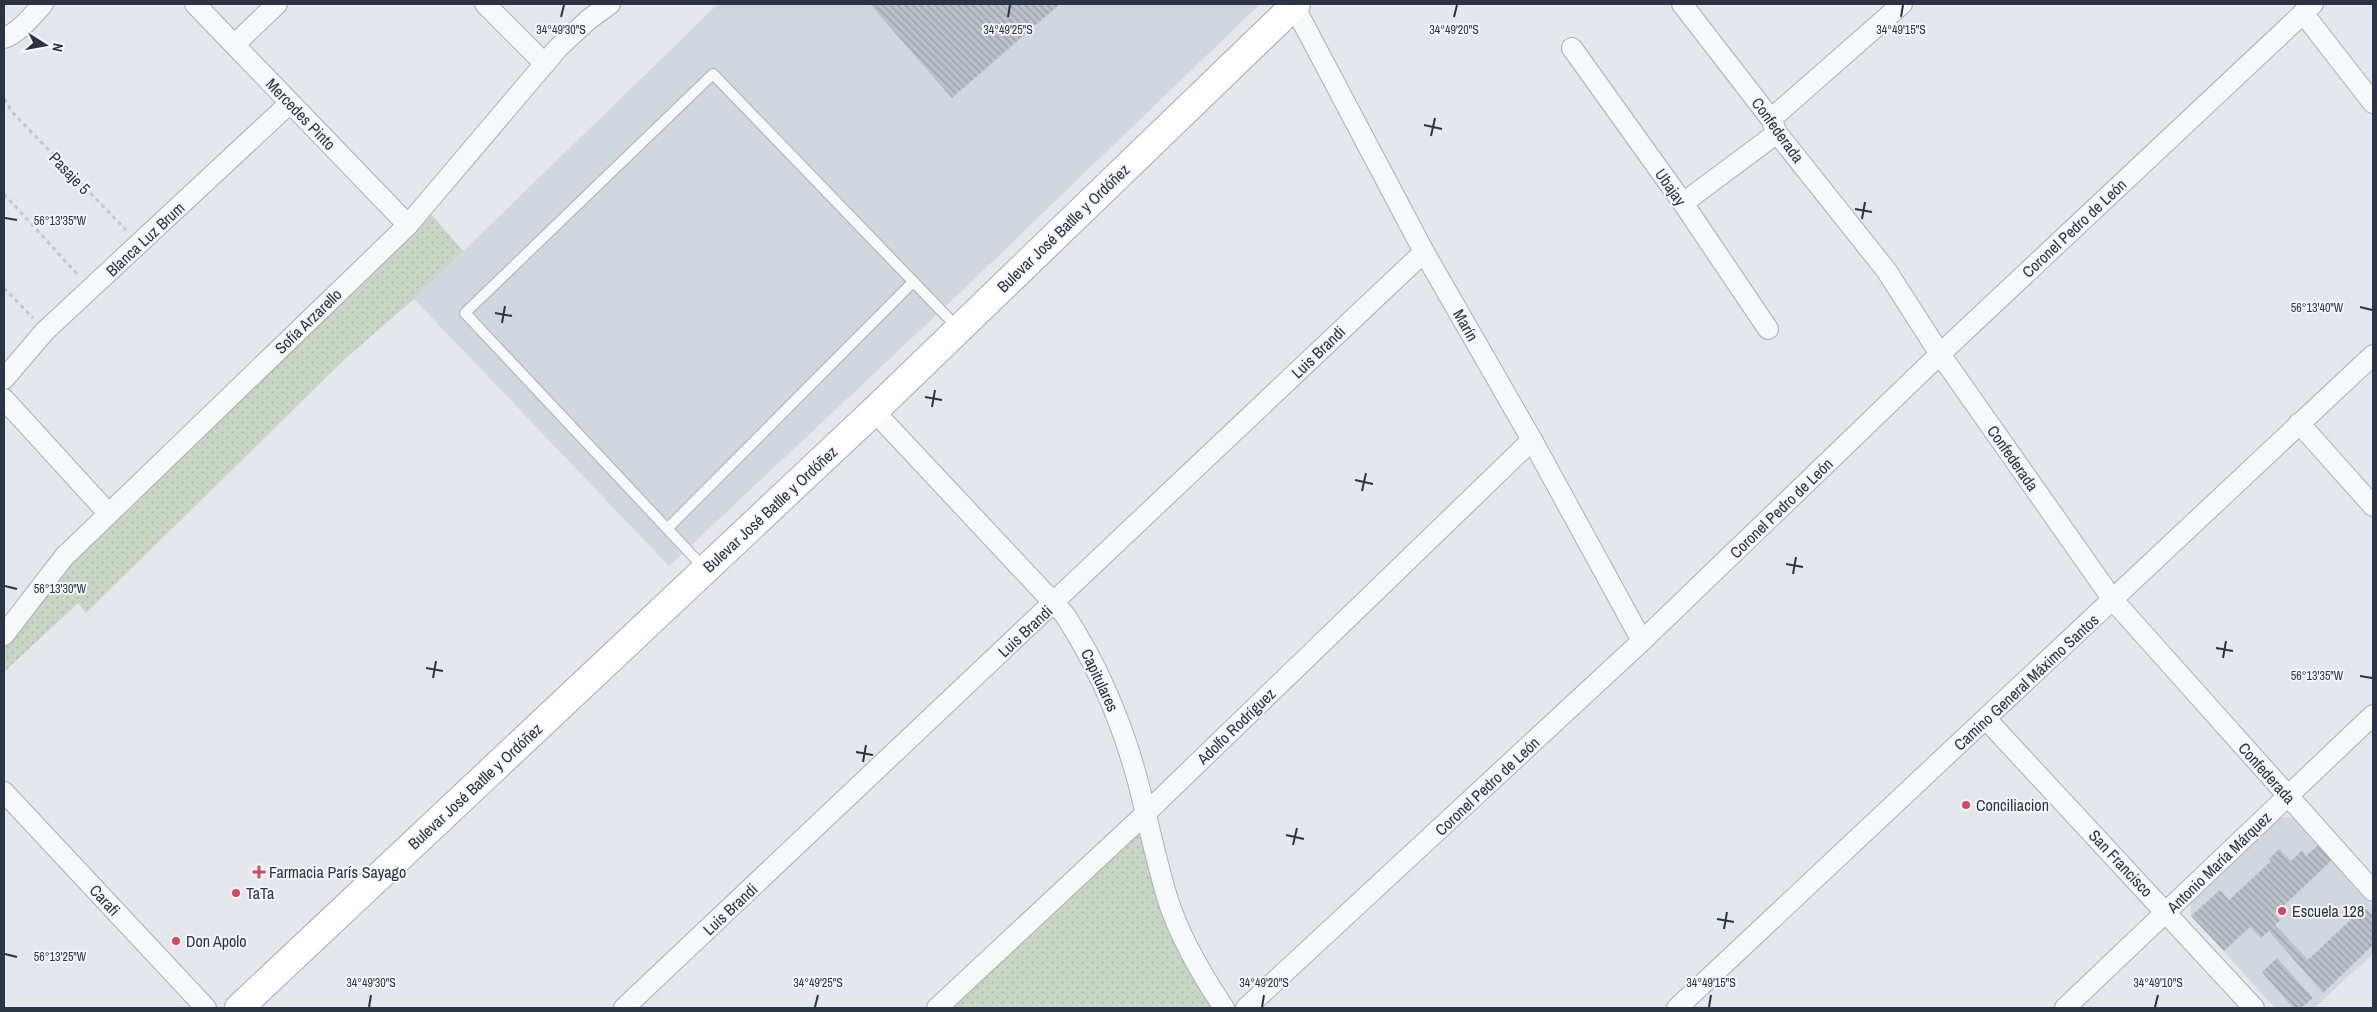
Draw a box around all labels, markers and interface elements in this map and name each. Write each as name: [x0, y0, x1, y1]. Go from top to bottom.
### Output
north arrow: [20, 20, 70, 70]
text: 34°49'30"S: [536, 22, 586, 38]
text: 34°49'25"S: [983, 22, 1033, 38]
text: 34°49'20"S: [1429, 22, 1479, 38]
text: 34°49'15"S: [1876, 22, 1926, 38]
text: N: [48, 42, 67, 53]
street label: Mercedes Pinto: [261, 73, 341, 155]
street label: Confederada: [1747, 93, 1810, 168]
street label: Pasaje 5: [44, 147, 96, 199]
street label: Bulevar José Batlle y Ordóñez: [992, 158, 1134, 297]
street label: Ubajay: [1650, 164, 1692, 210]
street label: Coronel Pedro de León: [2017, 174, 2131, 282]
street label: Blanca Luz Brum: [101, 197, 189, 281]
text: 56°13'35"W: [34, 213, 87, 229]
street label: Sofía Arzarello: [270, 283, 346, 359]
text: 56°13'40"W: [2291, 300, 2344, 316]
street label: Marín: [1448, 305, 1484, 345]
street label: Luis Brandi: [1286, 321, 1350, 383]
street label: Confederada: [1982, 421, 2044, 496]
street label: Bulevar José Batlle y Ordóñez: [698, 440, 842, 577]
street label: Coronel Pedro de León: [1725, 453, 1837, 563]
text: 56°13'30"W: [34, 581, 87, 597]
street label: Luis Brandi: [993, 600, 1057, 662]
street label: Camino General Máximo Santos: [1949, 609, 2103, 755]
street label: Capitulares: [1076, 645, 1124, 715]
text: 56°13'35"W: [2291, 668, 2344, 684]
street label: Adolfo Rodríguez: [1191, 683, 1280, 770]
street label: Bulevar José Batlle y Ordóñez: [403, 717, 547, 854]
street label: Coronel Pedro de León: [1430, 732, 1544, 840]
street label: Confederada: [2233, 737, 2301, 809]
place label: Conciliacion: [1976, 794, 2049, 816]
marker: Conciliacion: [1960, 799, 1972, 811]
street label: Antonio María Márquez: [2161, 806, 2276, 918]
street label: San Francisco: [2084, 825, 2158, 901]
place label: Farmacia París Sayago: [269, 861, 406, 883]
marker: Farmacia París Sayago: [253, 866, 265, 878]
street label: Luis Brandi: [698, 878, 762, 940]
street label: Carafi: [85, 879, 125, 921]
place label: TaTa: [246, 882, 275, 904]
marker: TaTa: [230, 887, 242, 899]
place label: Escuela 128: [2292, 900, 2364, 922]
marker: Escuela 128: [2276, 905, 2288, 917]
place label: Don Apolo: [186, 930, 247, 952]
marker: Don Apolo: [170, 935, 182, 947]
text: 56°13'25"W: [34, 949, 87, 965]
text: 34°49'30"S: [346, 975, 396, 991]
text: 34°49'25"S: [793, 975, 843, 991]
text: 34°49'20"S: [1239, 975, 1289, 991]
text: 34°49'15"S: [1686, 975, 1736, 991]
text: 34°49'10"S: [2133, 975, 2183, 991]

